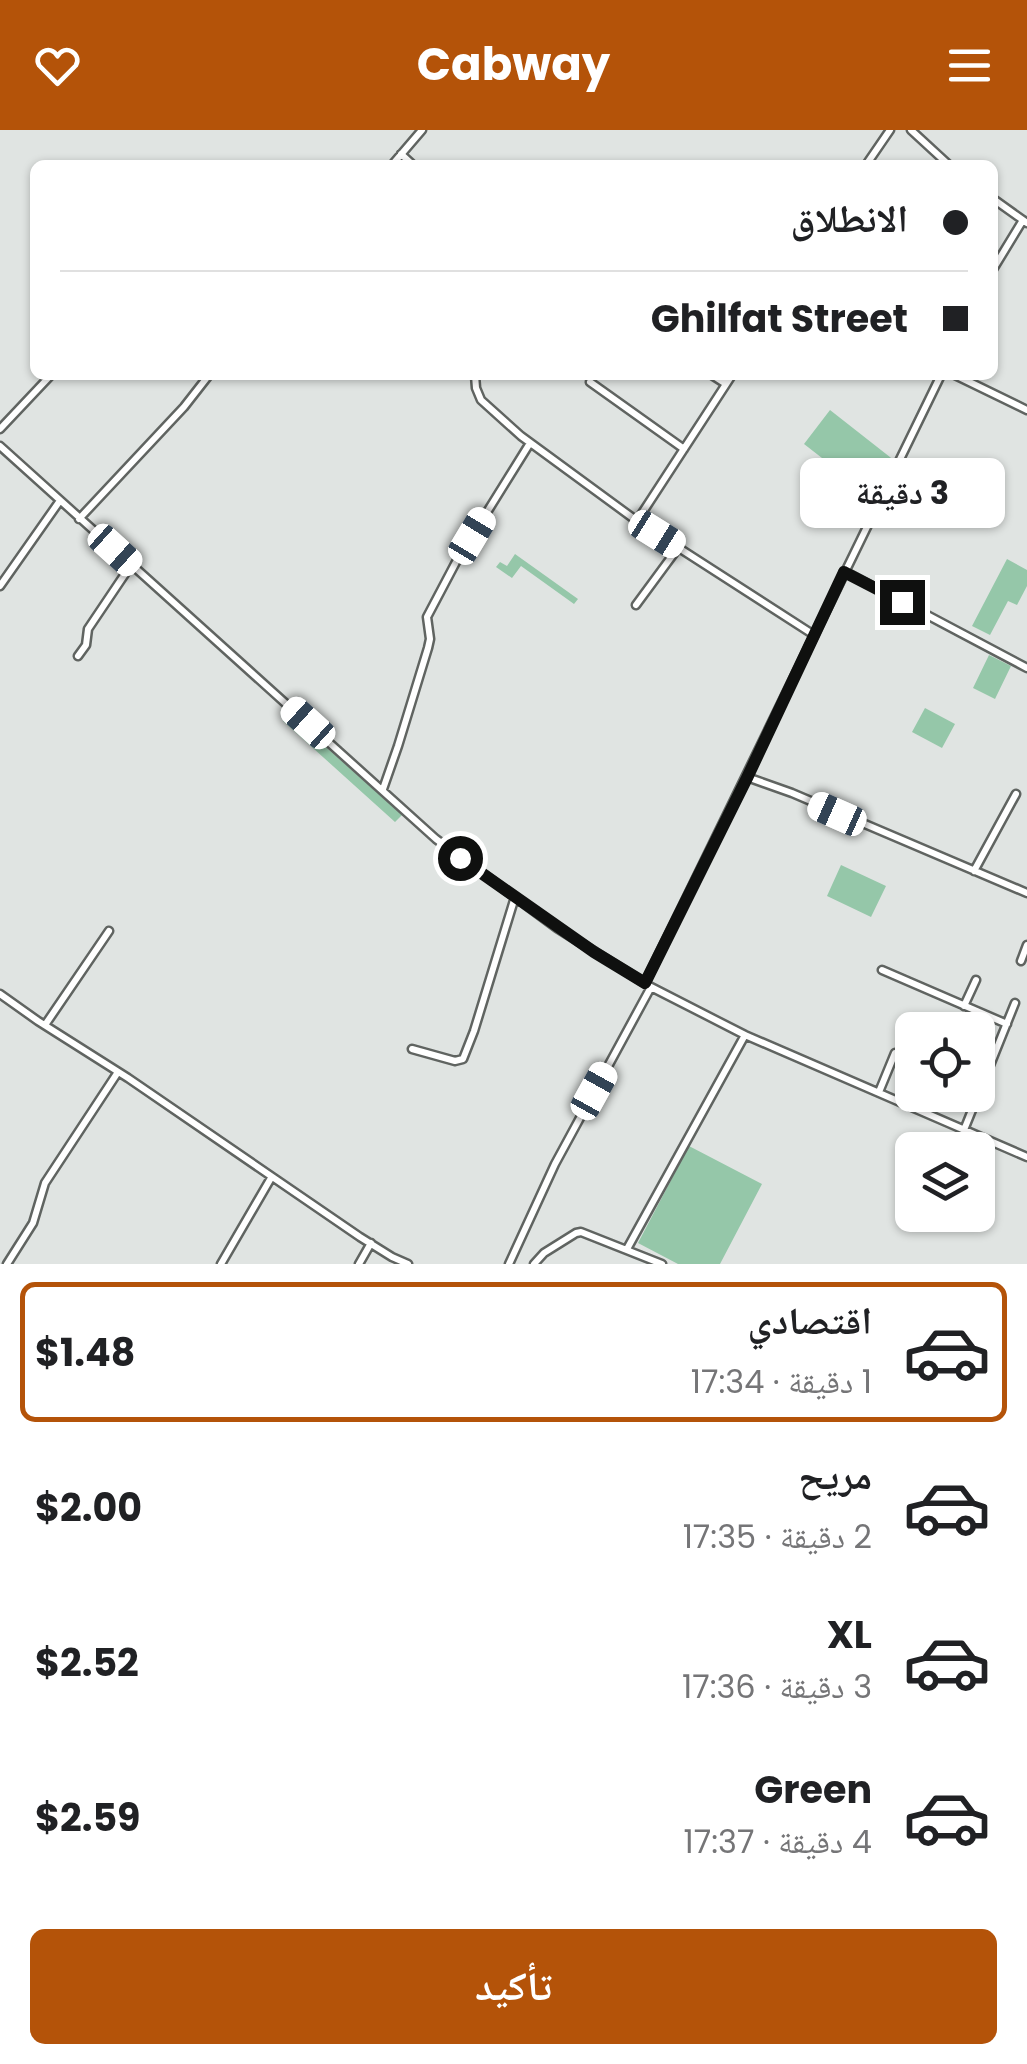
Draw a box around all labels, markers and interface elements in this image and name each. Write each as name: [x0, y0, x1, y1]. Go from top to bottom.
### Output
text: Cabway: [417, 33, 610, 96]
icon: heart: [30, 38, 85, 93]
icon: menu: [942, 38, 997, 93]
text: الانطلاق: [790, 192, 908, 245]
text: Ghilfat Street: [651, 292, 908, 345]
callout: 3 دقيقة: [800, 457, 1004, 527]
text: 3 دقيقة: [856, 470, 949, 515]
car: [444, 503, 500, 569]
car: [624, 505, 690, 563]
car: [83, 519, 147, 581]
route end: [880, 580, 925, 625]
car: [276, 692, 340, 754]
car: [803, 788, 871, 840]
route start: [438, 836, 483, 881]
map controls: [895, 1012, 995, 1232]
button: locate: [895, 1012, 995, 1112]
car: [566, 1057, 622, 1125]
button: layers: [895, 1132, 995, 1232]
text: اقتصادي: [748, 1294, 872, 1347]
icon: car: [902, 1307, 992, 1397]
text: $1.48: [35, 1326, 135, 1379]
text: 1 دقيقة · 17:34: [691, 1359, 872, 1404]
text: مريح: [798, 1449, 872, 1502]
icon: car: [902, 1462, 992, 1552]
text: $2.00: [35, 1481, 142, 1534]
text: 2 دقيقة · 17:35: [683, 1514, 872, 1559]
text: XL: [827, 1608, 872, 1661]
icon: car: [902, 1617, 992, 1707]
text: $2.52: [35, 1636, 139, 1689]
text: 3 دقيقة · 17:36: [682, 1664, 872, 1709]
text: Green: [754, 1763, 872, 1816]
icon: car: [902, 1772, 992, 1862]
text: $2.59: [35, 1791, 141, 1844]
text: 4 دقيقة · 17:37: [684, 1819, 872, 1864]
button: تأكيد: [30, 1929, 997, 2044]

